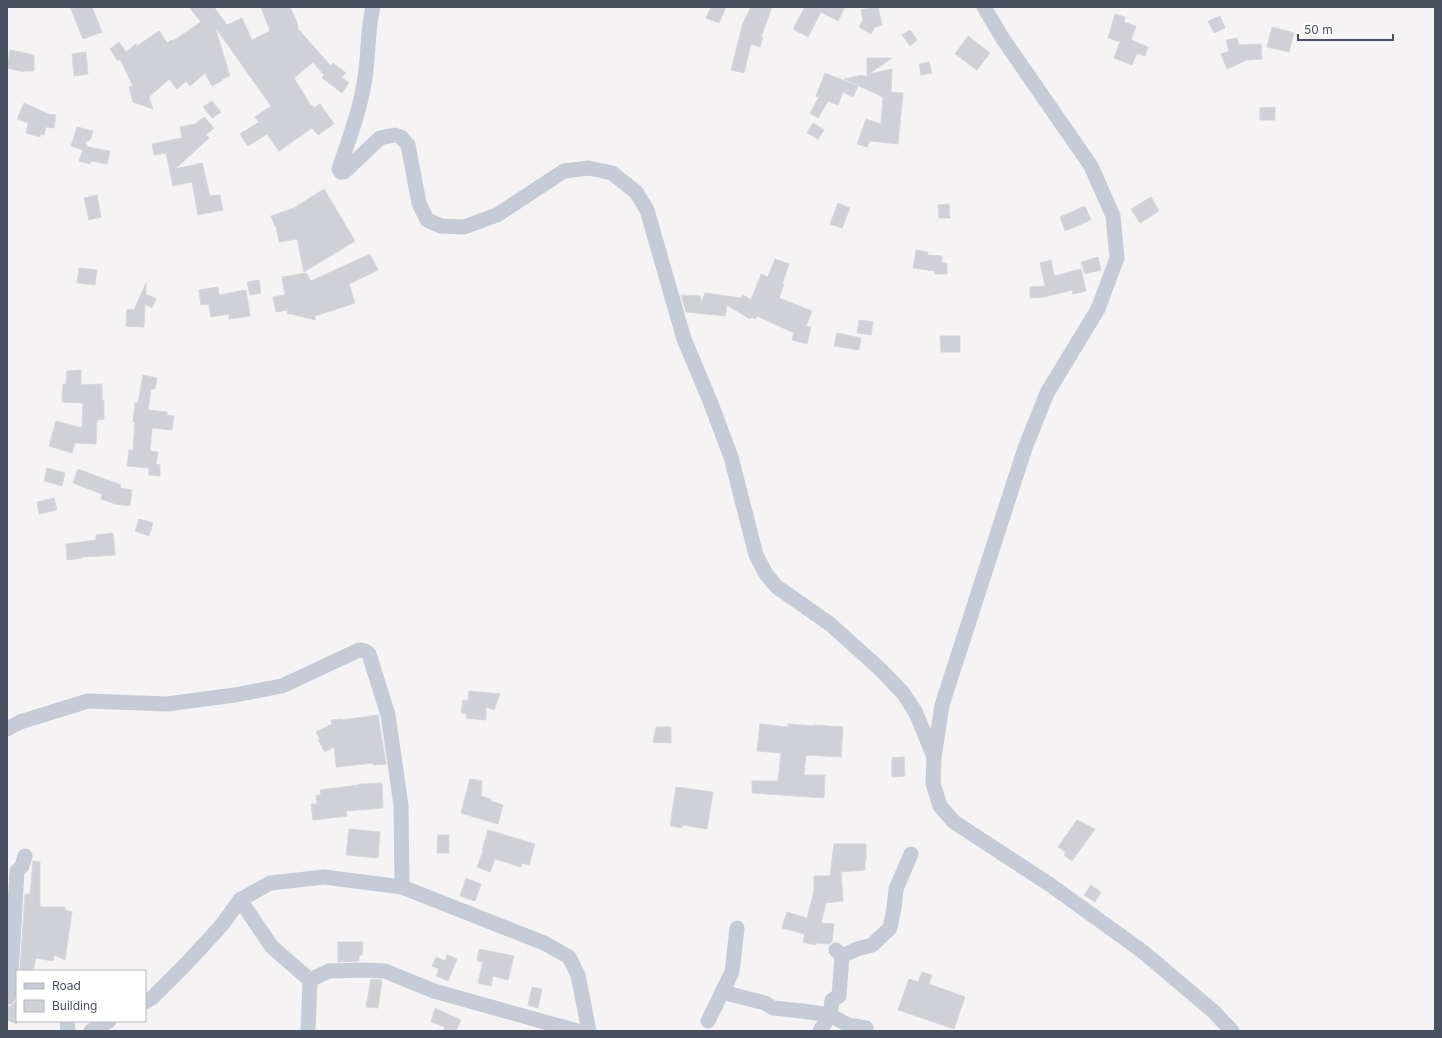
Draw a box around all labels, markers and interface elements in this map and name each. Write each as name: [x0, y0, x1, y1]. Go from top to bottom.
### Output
scale bar: [1298, 16, 1393, 42]
text: 50 m: [1304, 22, 1333, 37]
legend: [16, 970, 146, 1022]
text: Road: [52, 978, 81, 993]
text: Building: [52, 998, 97, 1013]

